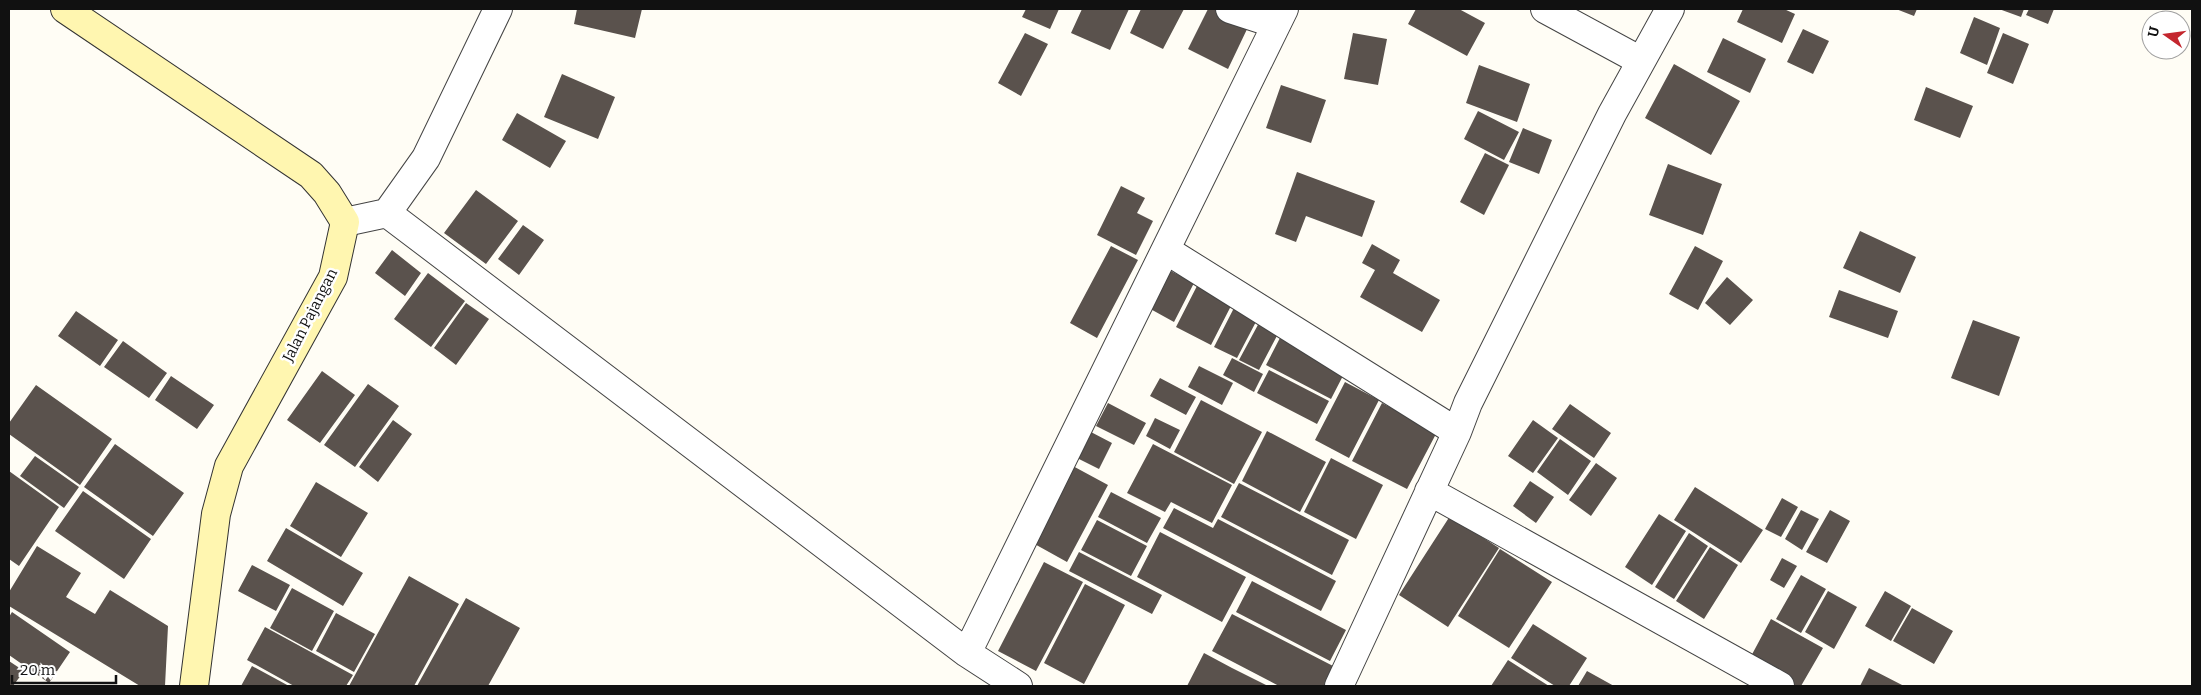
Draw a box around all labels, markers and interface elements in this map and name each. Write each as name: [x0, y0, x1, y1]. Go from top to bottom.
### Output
north arrow: [2141, 10, 2191, 60]
text: U: [2144, 24, 2164, 39]
street label: Jalan Pajangan: [278, 265, 341, 365]
scale bar: [12, 652, 116, 684]
text: 20 m: [20, 661, 56, 679]

